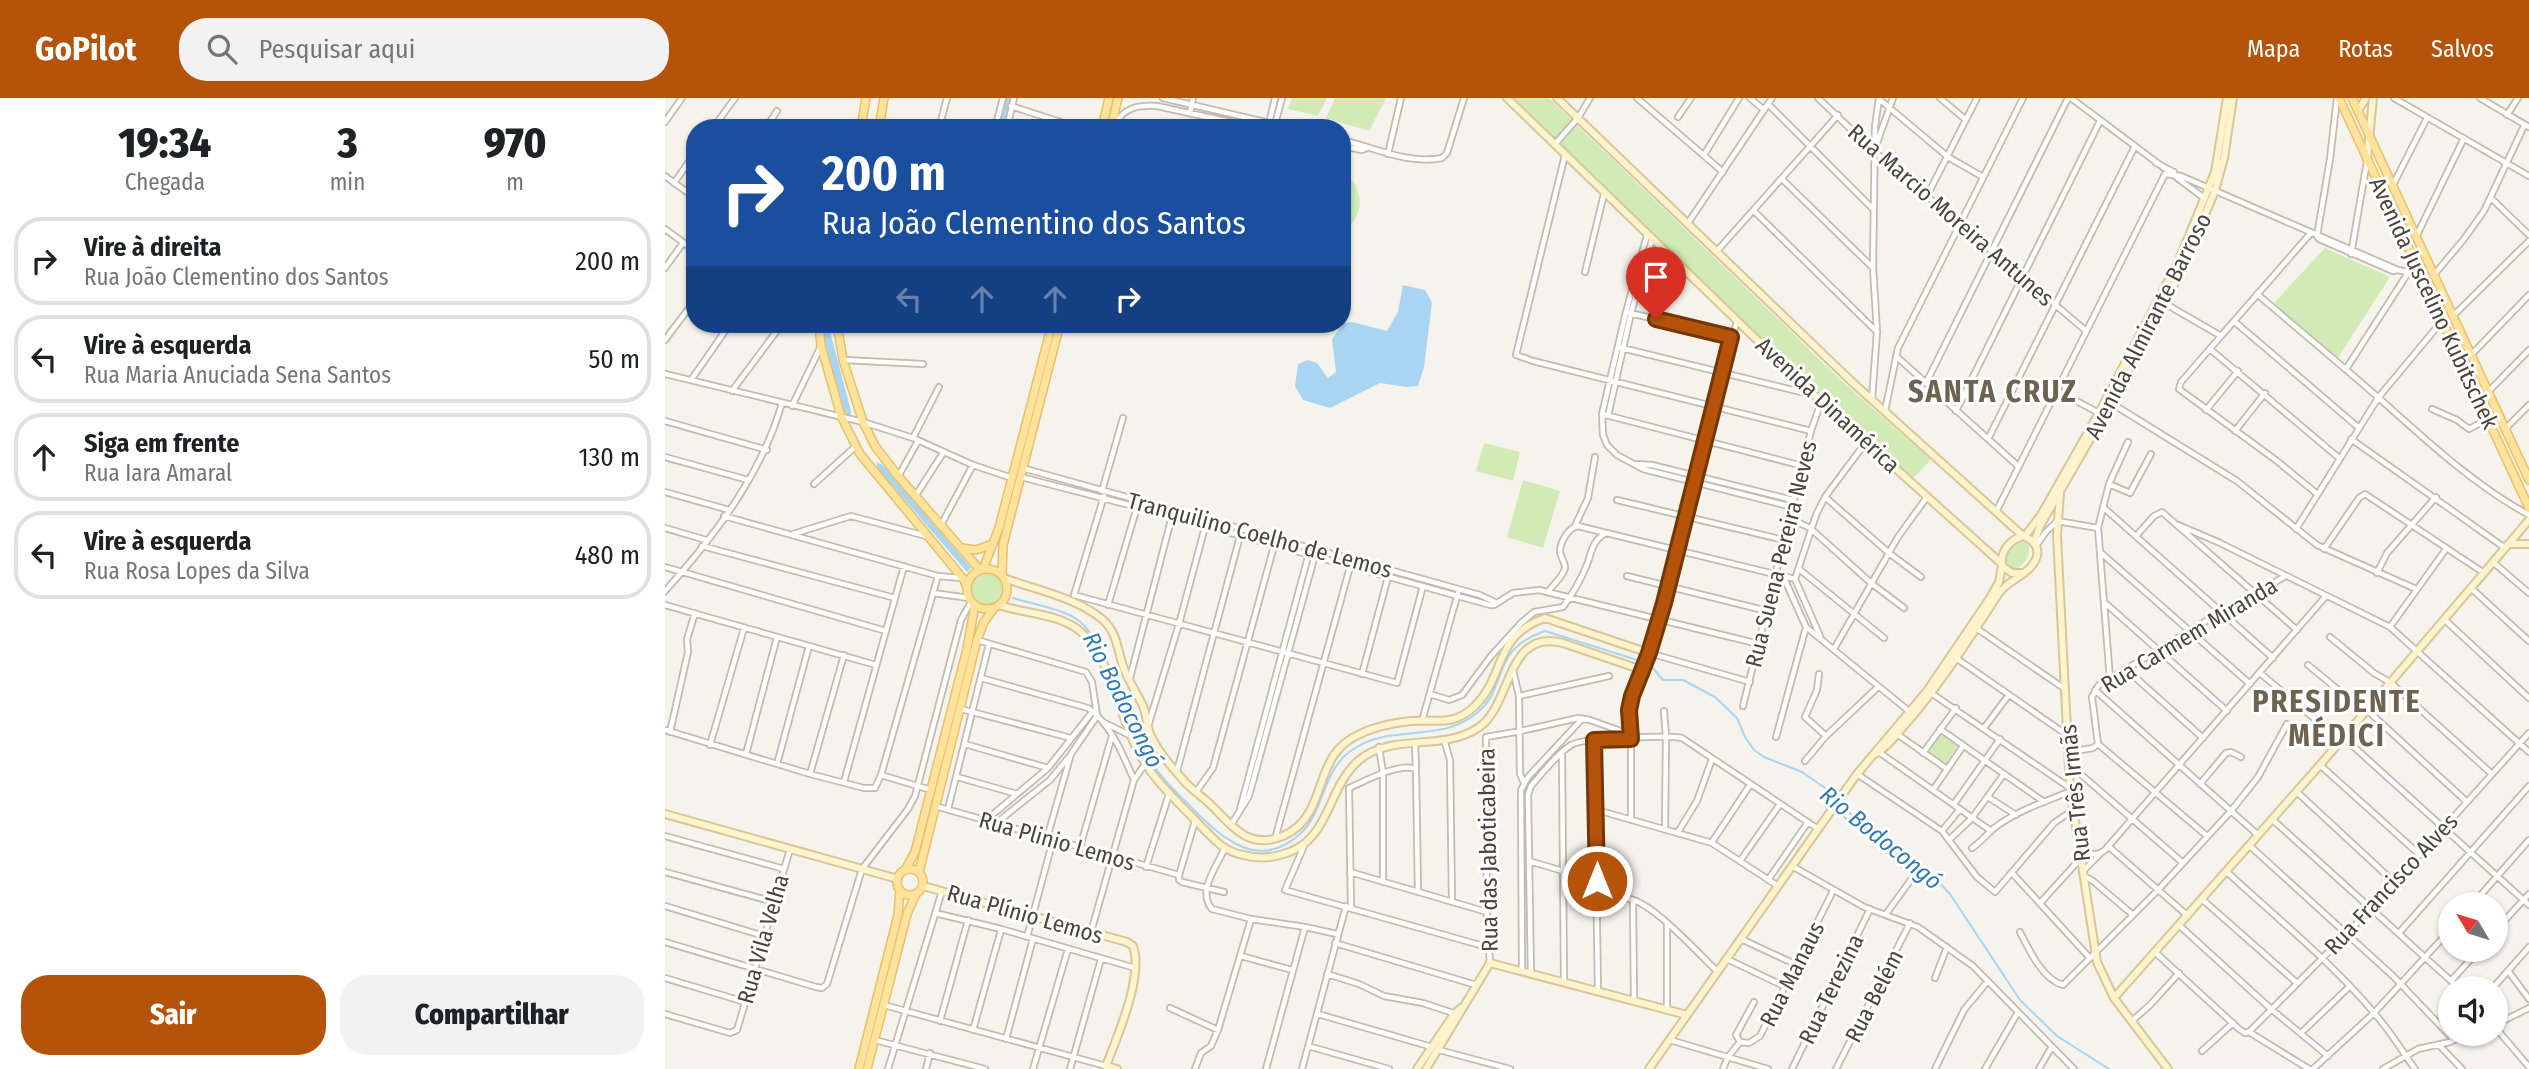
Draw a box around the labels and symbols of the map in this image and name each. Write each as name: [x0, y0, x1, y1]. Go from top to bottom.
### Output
street label: Rua Marcio Moreira Antunes: [1842, 118, 2060, 312]
street label: Avenida Juscelino Kubitschek: [2363, 173, 2505, 433]
street label: Avenida Almirante Barroso: [2079, 208, 2217, 444]
pin: [1626, 247, 1686, 319]
street label: Avenida Dinamérica: [1750, 331, 1906, 479]
district label: SANTA CRUZ: [1908, 374, 2078, 410]
street label: Rua Suena Pereira Neves: [1739, 438, 1823, 670]
street label: Tranquilino Coelho de Lemos: [1125, 486, 1395, 584]
street label: Rua Carmem Miranda: [2096, 571, 2282, 699]
water label: Rio Bodocongó: [1077, 628, 1169, 772]
district label: PRESIDENTE MÉDICI: [2252, 684, 2422, 754]
street label: Rua Três Irmãs: [2054, 723, 2096, 863]
street label: Rua das Jaboticabeira: [1472, 748, 1504, 952]
water label: Rio Bodocongó: [1815, 780, 1947, 896]
street label: Rua Plinio Lemos: [976, 805, 1138, 877]
street label: Rua Francisco Alves: [2318, 807, 2464, 960]
position arrow: [1560, 844, 1634, 918]
street label: Rua Vila Velha: [731, 871, 795, 1007]
street label: Rua Plínio Lemos: [944, 878, 1106, 950]
north arrow: [2438, 892, 2508, 962]
street label: Rua Manaus: [1754, 917, 1830, 1031]
street label: Rua Terezina: [1792, 929, 1870, 1049]
street label: Rua Belém: [1839, 945, 1909, 1047]

